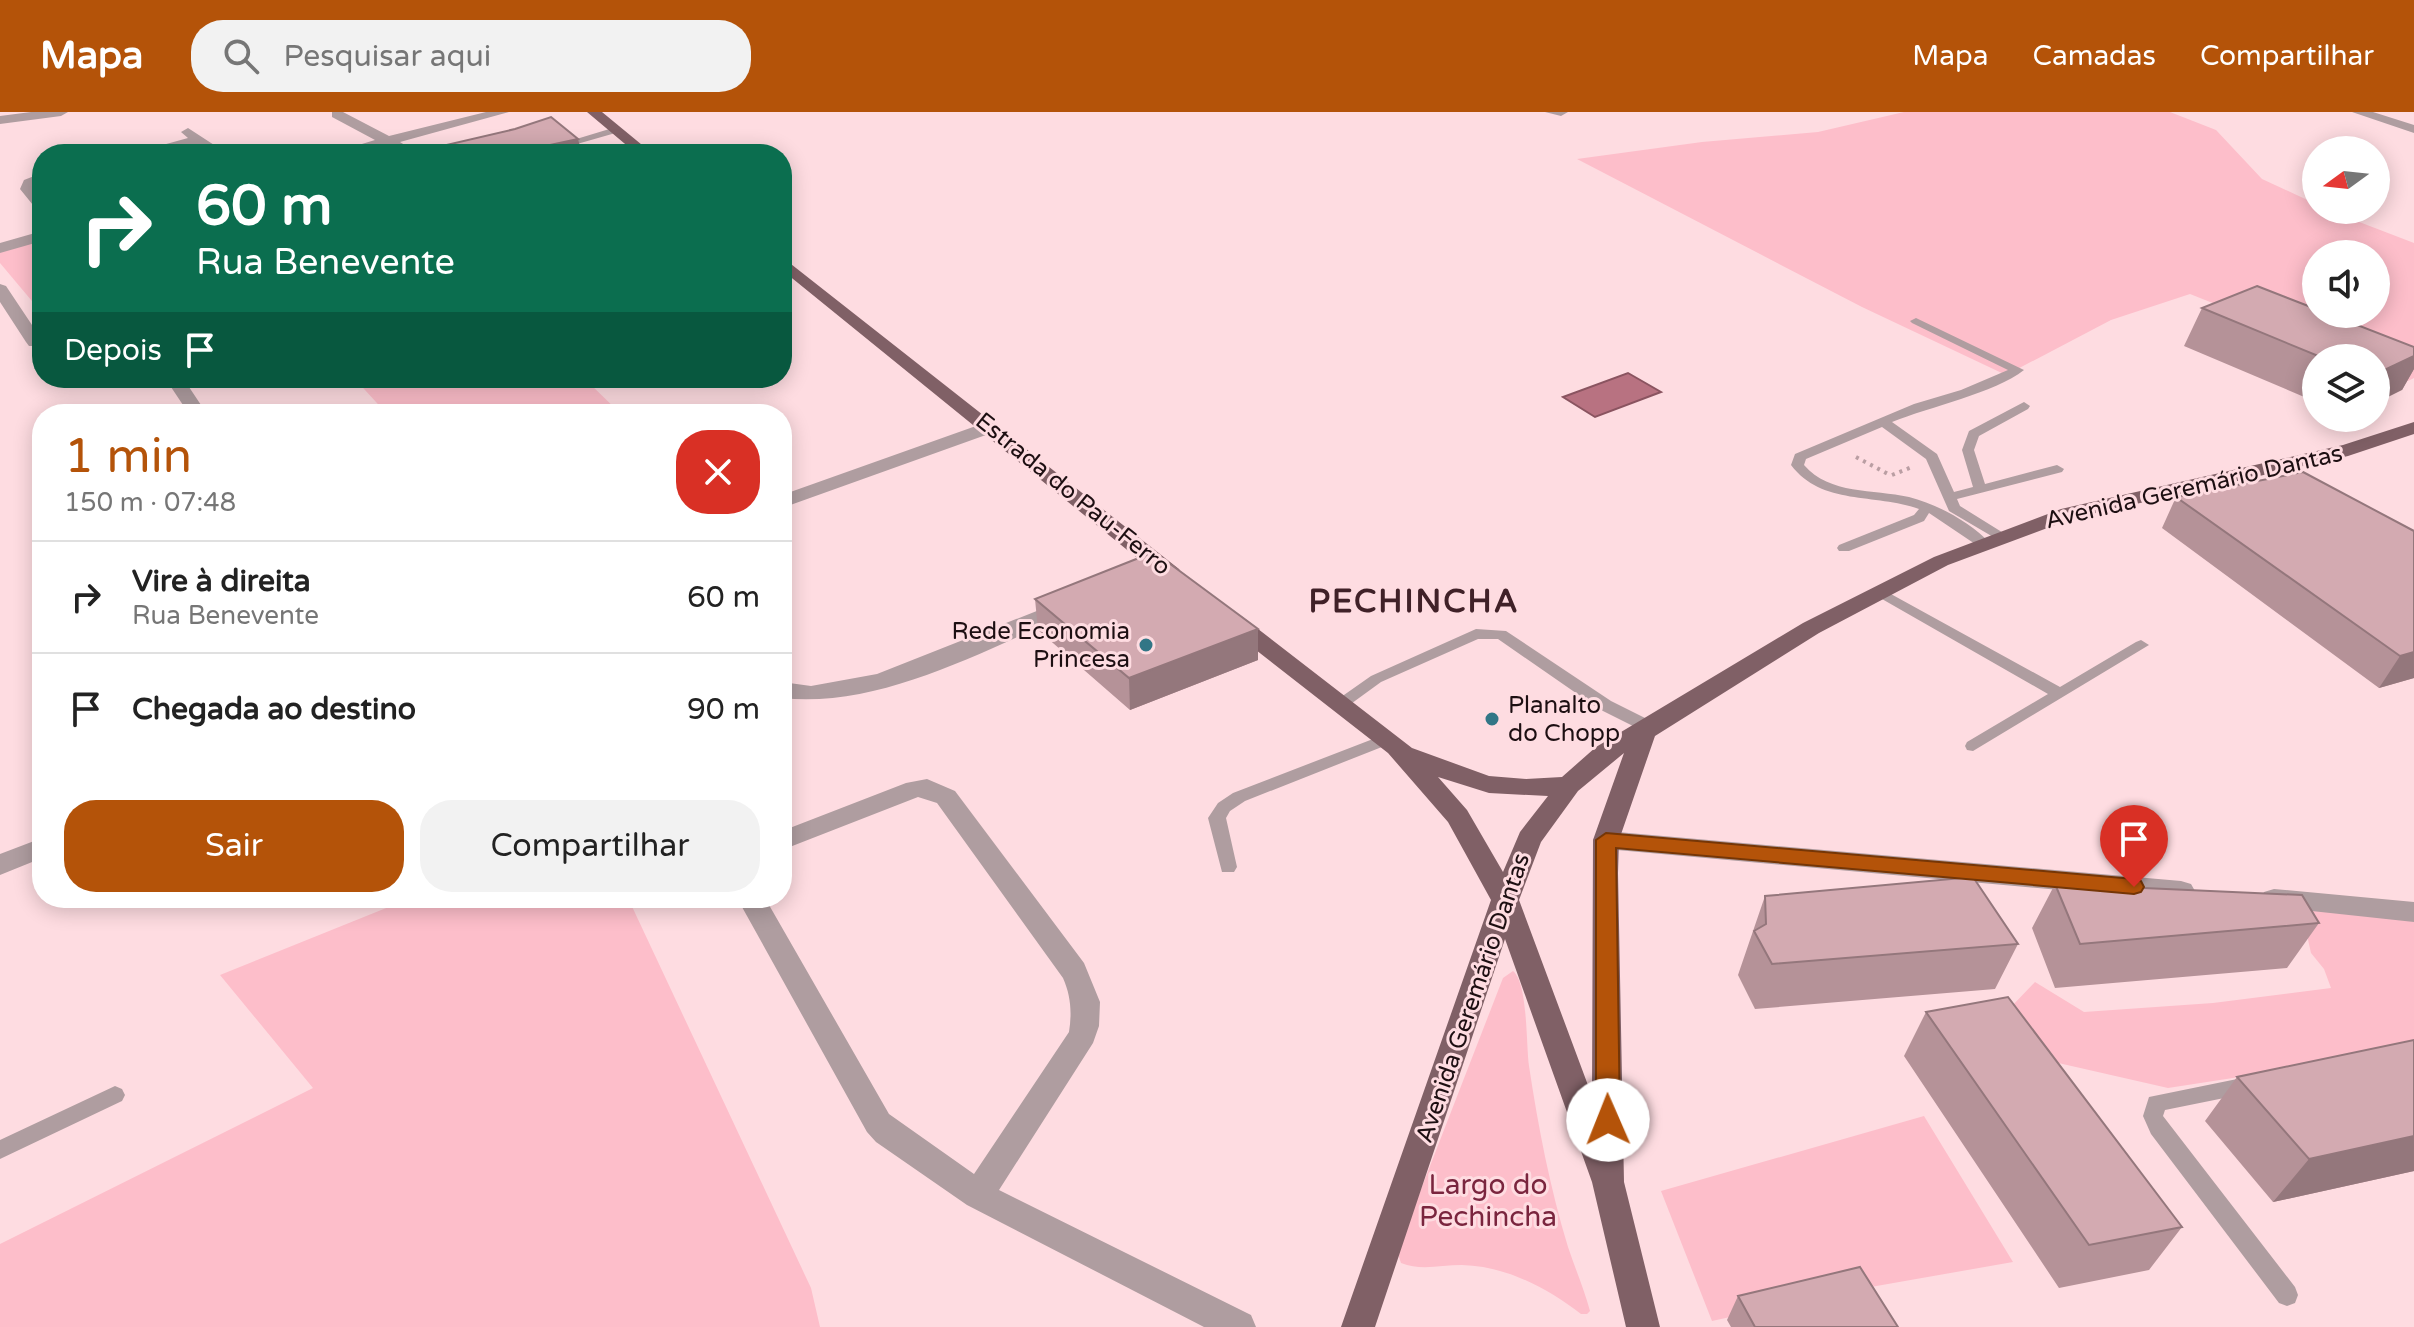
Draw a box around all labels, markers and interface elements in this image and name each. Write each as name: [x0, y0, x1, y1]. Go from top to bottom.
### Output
search box: [191, 20, 751, 92]
text: Mapa: [40, 33, 143, 79]
icon: search: [219, 34, 263, 78]
text: Pesquisar aqui: [283, 38, 491, 75]
text: Mapa: [1912, 39, 1988, 73]
text: Camadas: [2032, 39, 2156, 73]
text: Compartilhar: [2200, 39, 2374, 73]
north arrow: [2302, 136, 2390, 224]
map controls: [2302, 136, 2390, 432]
text: 60 m: [196, 173, 332, 240]
icon: right: [64, 176, 168, 280]
button: sound: [2302, 240, 2390, 328]
text: Rua Benevente: [196, 241, 455, 284]
icon: arrive: [178, 328, 222, 372]
text: Depois: [64, 332, 162, 369]
button: layers: [2302, 344, 2390, 432]
street label: Estrada do Pau-Ferro: [970, 406, 1176, 582]
text: 1 min: [64, 428, 192, 486]
button: close: [676, 430, 760, 514]
street label: Avenida Geremário Dantas: [2043, 439, 2345, 535]
text: 150 m · 07:48: [64, 487, 236, 518]
text: Vire à direita: [132, 563, 311, 600]
icon: right: [64, 575, 108, 619]
text: 60 m: [687, 579, 760, 616]
district label: PECHINCHA: [1308, 583, 1520, 621]
text: Rua Benevente: [132, 600, 319, 631]
place label: Rede Economia Princesa: [951, 617, 1130, 674]
marker: Rede Economia Princesa: [1137, 636, 1155, 654]
icon: arrive: [64, 687, 108, 731]
text: Chegada ao destino: [132, 691, 416, 728]
text: 90 m: [687, 691, 760, 728]
place label: Planalto do Chopp: [1508, 691, 1620, 748]
marker: Planalto do Chopp: [1483, 710, 1501, 728]
button: Sair: [64, 800, 404, 892]
button: Compartilhar: [420, 800, 760, 892]
pin: [2100, 805, 2168, 887]
icon: arrive: [2112, 817, 2156, 861]
street label: Avenida Geremário Dantas: [1410, 850, 1536, 1146]
position arrow: [1566, 1078, 1650, 1162]
park label: Largo do Pechincha: [1419, 1168, 1557, 1234]

